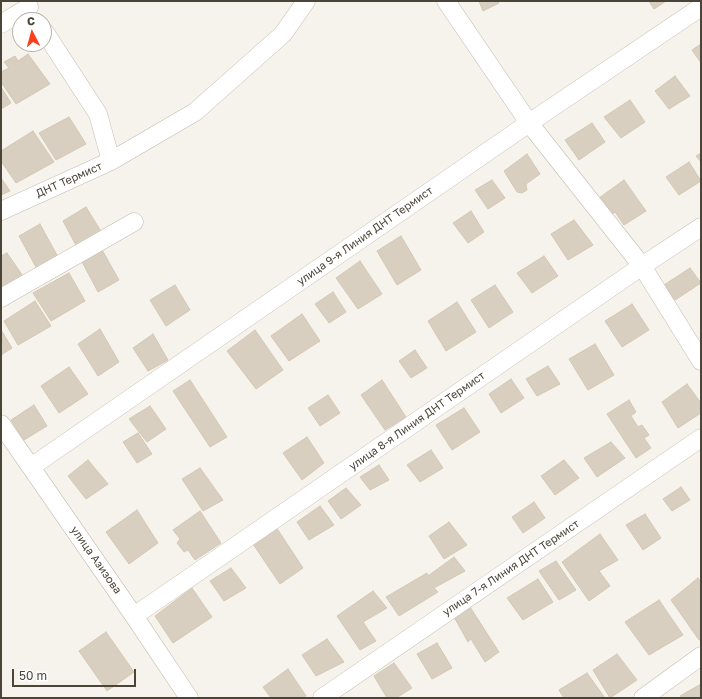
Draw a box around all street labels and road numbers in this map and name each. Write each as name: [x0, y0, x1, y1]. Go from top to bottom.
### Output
street label: ДНТ Термист: [34, 160, 104, 200]
street label: улица 9-я Линия ДНТ Термист: [295, 184, 435, 288]
street label: улица 8-я Линия ДНТ Термист: [347, 369, 487, 473]
street label: улица 7-я Линия ДНТ Термист: [440, 517, 582, 619]
street label: улица Азизова: [68, 524, 124, 596]

